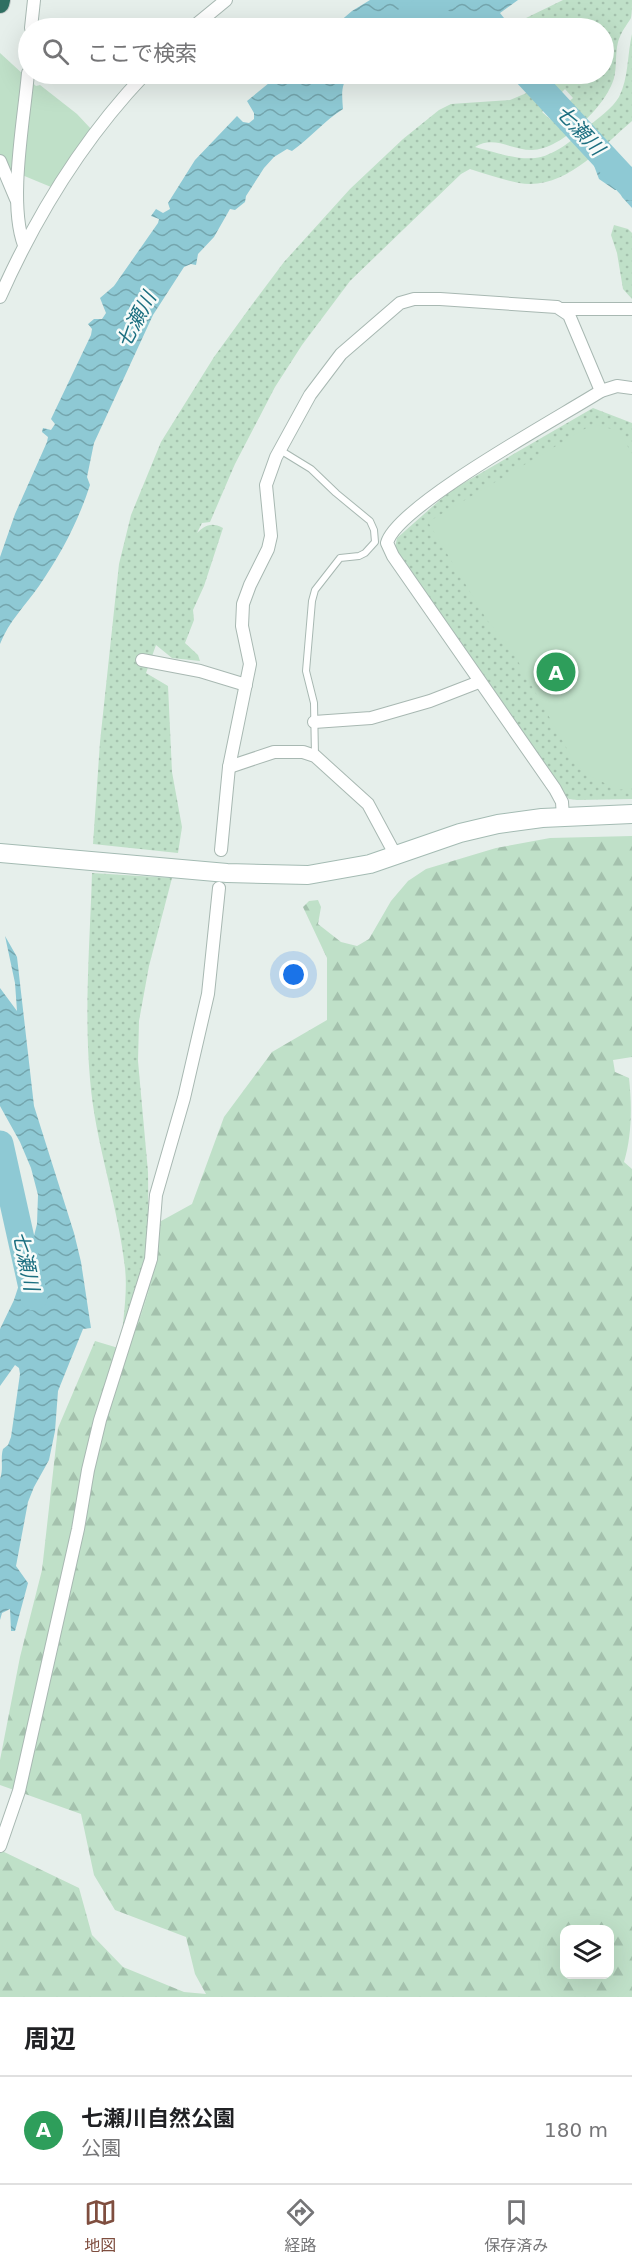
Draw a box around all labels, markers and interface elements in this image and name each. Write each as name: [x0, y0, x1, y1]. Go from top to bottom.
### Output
search box: [18, 18, 614, 84]
icon: search: [39, 35, 72, 68]
text: ここで検索: [87, 41, 197, 66]
water label: 七瀬川: [551, 100, 611, 162]
water label: 七瀬川: [111, 286, 162, 352]
pin: A: [536, 650, 576, 694]
your location: [279, 960, 308, 989]
water label: 七瀬川: [8, 1229, 44, 1295]
map controls: [560, 1925, 614, 1979]
button: layers: [560, 1925, 614, 1979]
text: 周辺: [24, 2024, 76, 2054]
text: 七瀬川自然公園: [81, 2106, 235, 2131]
text: A: [36, 2118, 51, 2142]
text: 180 m: [544, 2118, 608, 2142]
text: 公園: [81, 2136, 121, 2160]
tab: 地図: [84, 2196, 117, 2256]
tab: 経路: [284, 2196, 317, 2256]
tab: 保存済み: [484, 2196, 548, 2256]

